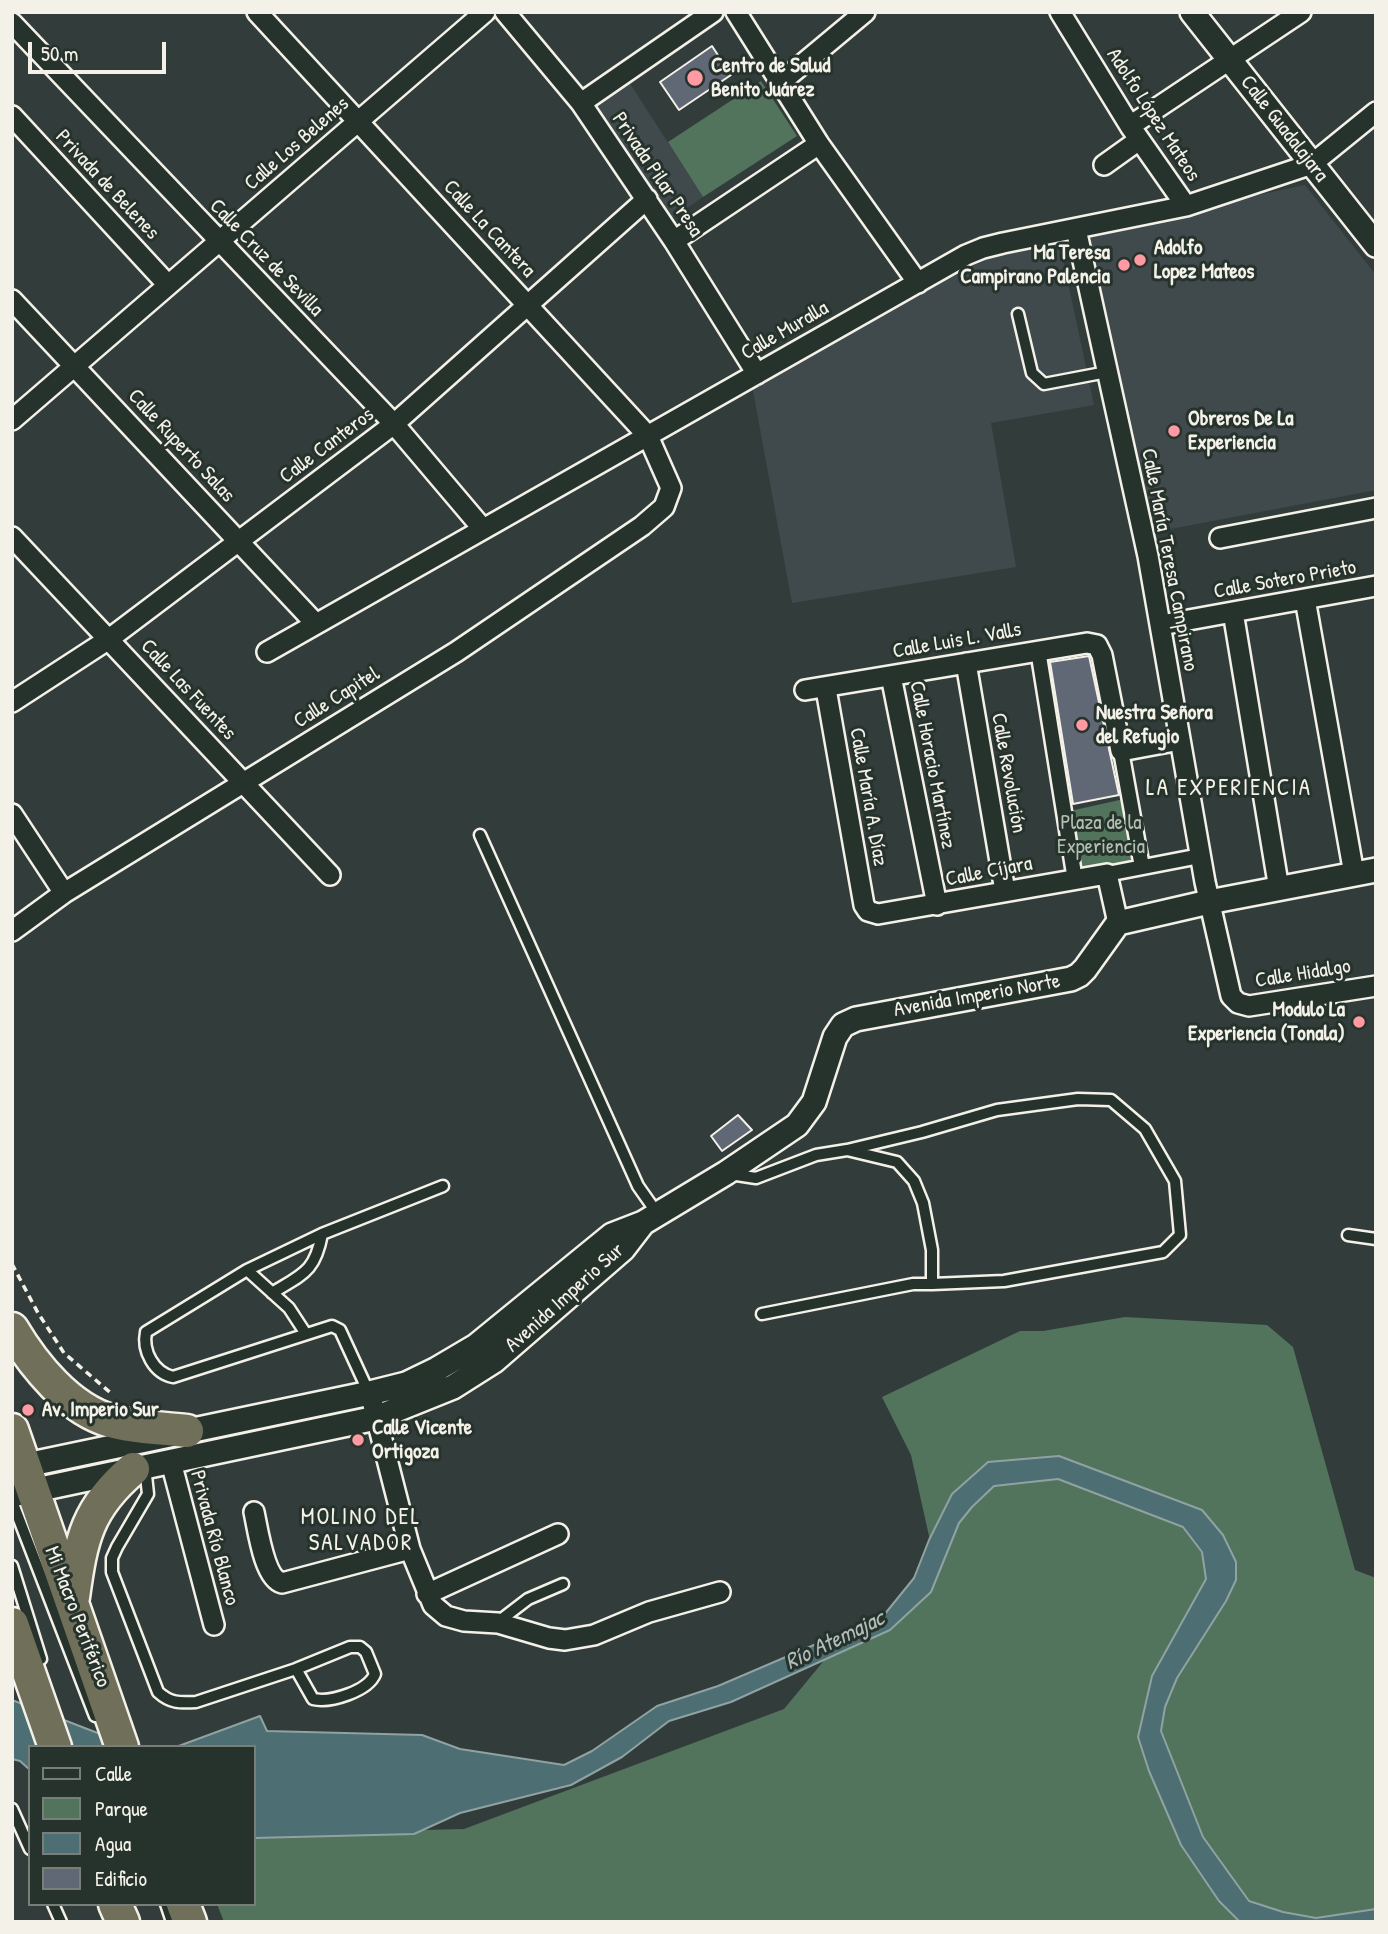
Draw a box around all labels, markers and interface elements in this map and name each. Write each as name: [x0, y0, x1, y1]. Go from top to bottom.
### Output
scale bar: [32, 28, 170, 72]
text: 50 m: [41, 39, 78, 68]
street label: Adolfo López Mateos: [1101, 44, 1205, 186]
place label: Centro de Salud Benito Juárez: [711, 53, 830, 103]
marker: Centro de Salud Benito Juárez: [685, 68, 705, 88]
street label: Calle Guadalajara: [1235, 71, 1333, 187]
street label: Calle Los Belenes: [240, 92, 354, 196]
street label: Privada Pilar Presa: [606, 108, 708, 242]
street label: Privada de Belenes: [50, 125, 164, 245]
street label: Calle La Cantera: [438, 175, 540, 283]
street label: Calle Cruz de Sevilla: [204, 194, 328, 322]
place label: Adolfo Lopez Mateos: [1154, 235, 1254, 285]
place label: Ma Teresa Campirano Palencia: [960, 240, 1110, 290]
marker: Adolfo Lopez Mateos: [1132, 252, 1148, 268]
marker: Ma Teresa Campirano Palencia: [1116, 257, 1132, 273]
street label: Calle Muralla: [737, 296, 833, 366]
street label: Calle Ruperto Salas: [122, 384, 240, 508]
street label: Calle Canteros: [275, 402, 379, 490]
place label: Obreros De La Experiencia: [1188, 406, 1293, 456]
marker: Obreros De La Experiencia: [1166, 423, 1182, 439]
street label: Calle María Teresa Campirano: [1135, 447, 1203, 673]
street label: Calle Sotero Prieto: [1212, 555, 1358, 605]
street label: Calle Luis L. Valls: [891, 617, 1023, 665]
street label: Calle Las Fuentes: [135, 634, 241, 746]
street label: Calle Capitel: [289, 662, 385, 734]
street label: Calle Horacio Martínez: [903, 679, 961, 851]
place label: Nuestra Señora del Refugio: [1096, 700, 1213, 750]
street label: Calle Revolución: [985, 711, 1031, 835]
marker: Nuestra Señora del Refugio: [1074, 717, 1090, 733]
street label: Calle María A. Díaz: [843, 726, 893, 868]
district label: LA EXPERIENCIA: [1148, 775, 1310, 803]
park label: Plaza de la Experiencia: [1057, 810, 1145, 860]
street label: Calle Cíjara: [944, 851, 1034, 893]
street label: Calle Hidalgo: [1253, 954, 1353, 994]
street label: Avenida Imperio Norte: [892, 969, 1062, 1023]
place label: Modulo La Experiencia (Tonala): [1188, 997, 1345, 1047]
marker: Modulo La Experiencia (Tonala): [1351, 1014, 1367, 1030]
street label: Avenida Imperio Sur: [500, 1238, 630, 1358]
place label: Av. Imperio Sur: [42, 1397, 159, 1423]
marker: Av. Imperio Sur: [20, 1402, 36, 1418]
place label: Calle Vicente Ortigoza: [372, 1415, 472, 1465]
marker: Calle Vicente Ortigoza: [350, 1432, 366, 1448]
street label: Privada Río Blanco: [184, 1468, 244, 1608]
district label: MOLINO DEL SALVADOR: [302, 1504, 420, 1558]
street label: Mi Macro Periférico: [39, 1543, 115, 1691]
water label: Río Atemajac: [781, 1605, 889, 1677]
legend: [28, 1745, 256, 1906]
text: Calle: [95, 1759, 132, 1788]
text: Parque: [95, 1794, 148, 1823]
text: Agua: [95, 1829, 131, 1858]
text: Edificio: [95, 1864, 147, 1893]

